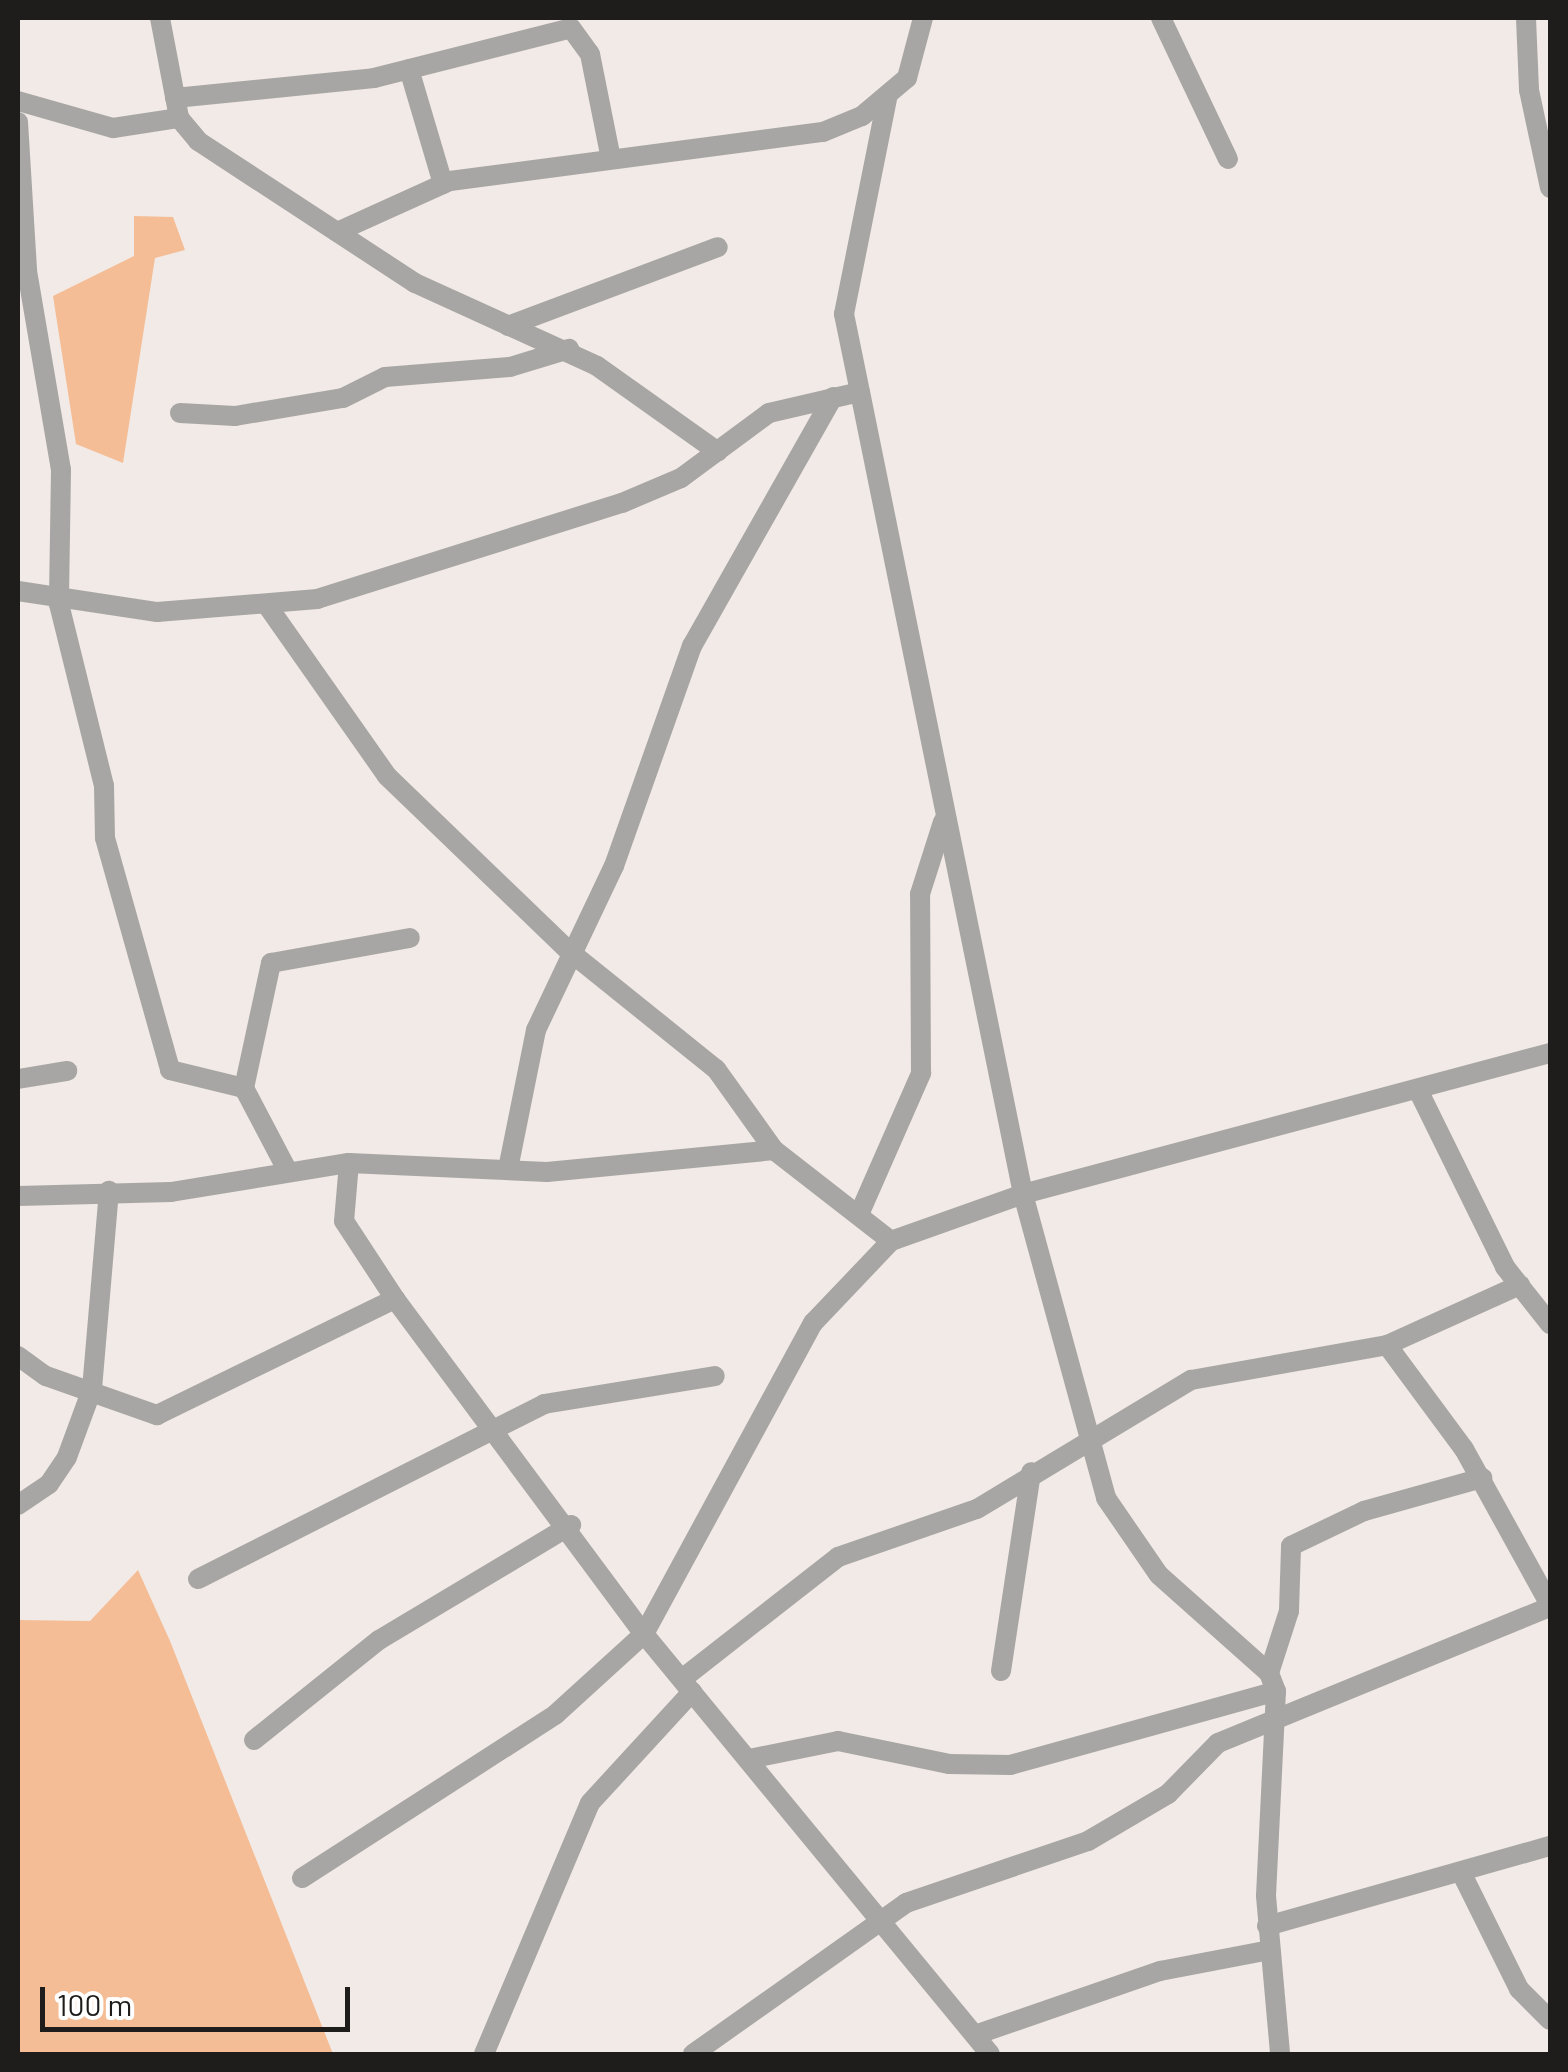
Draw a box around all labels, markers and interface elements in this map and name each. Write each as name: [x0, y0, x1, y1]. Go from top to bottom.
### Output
scale bar: [45, 1967, 355, 2029]
text: 100 m: [57, 1986, 132, 2022]

